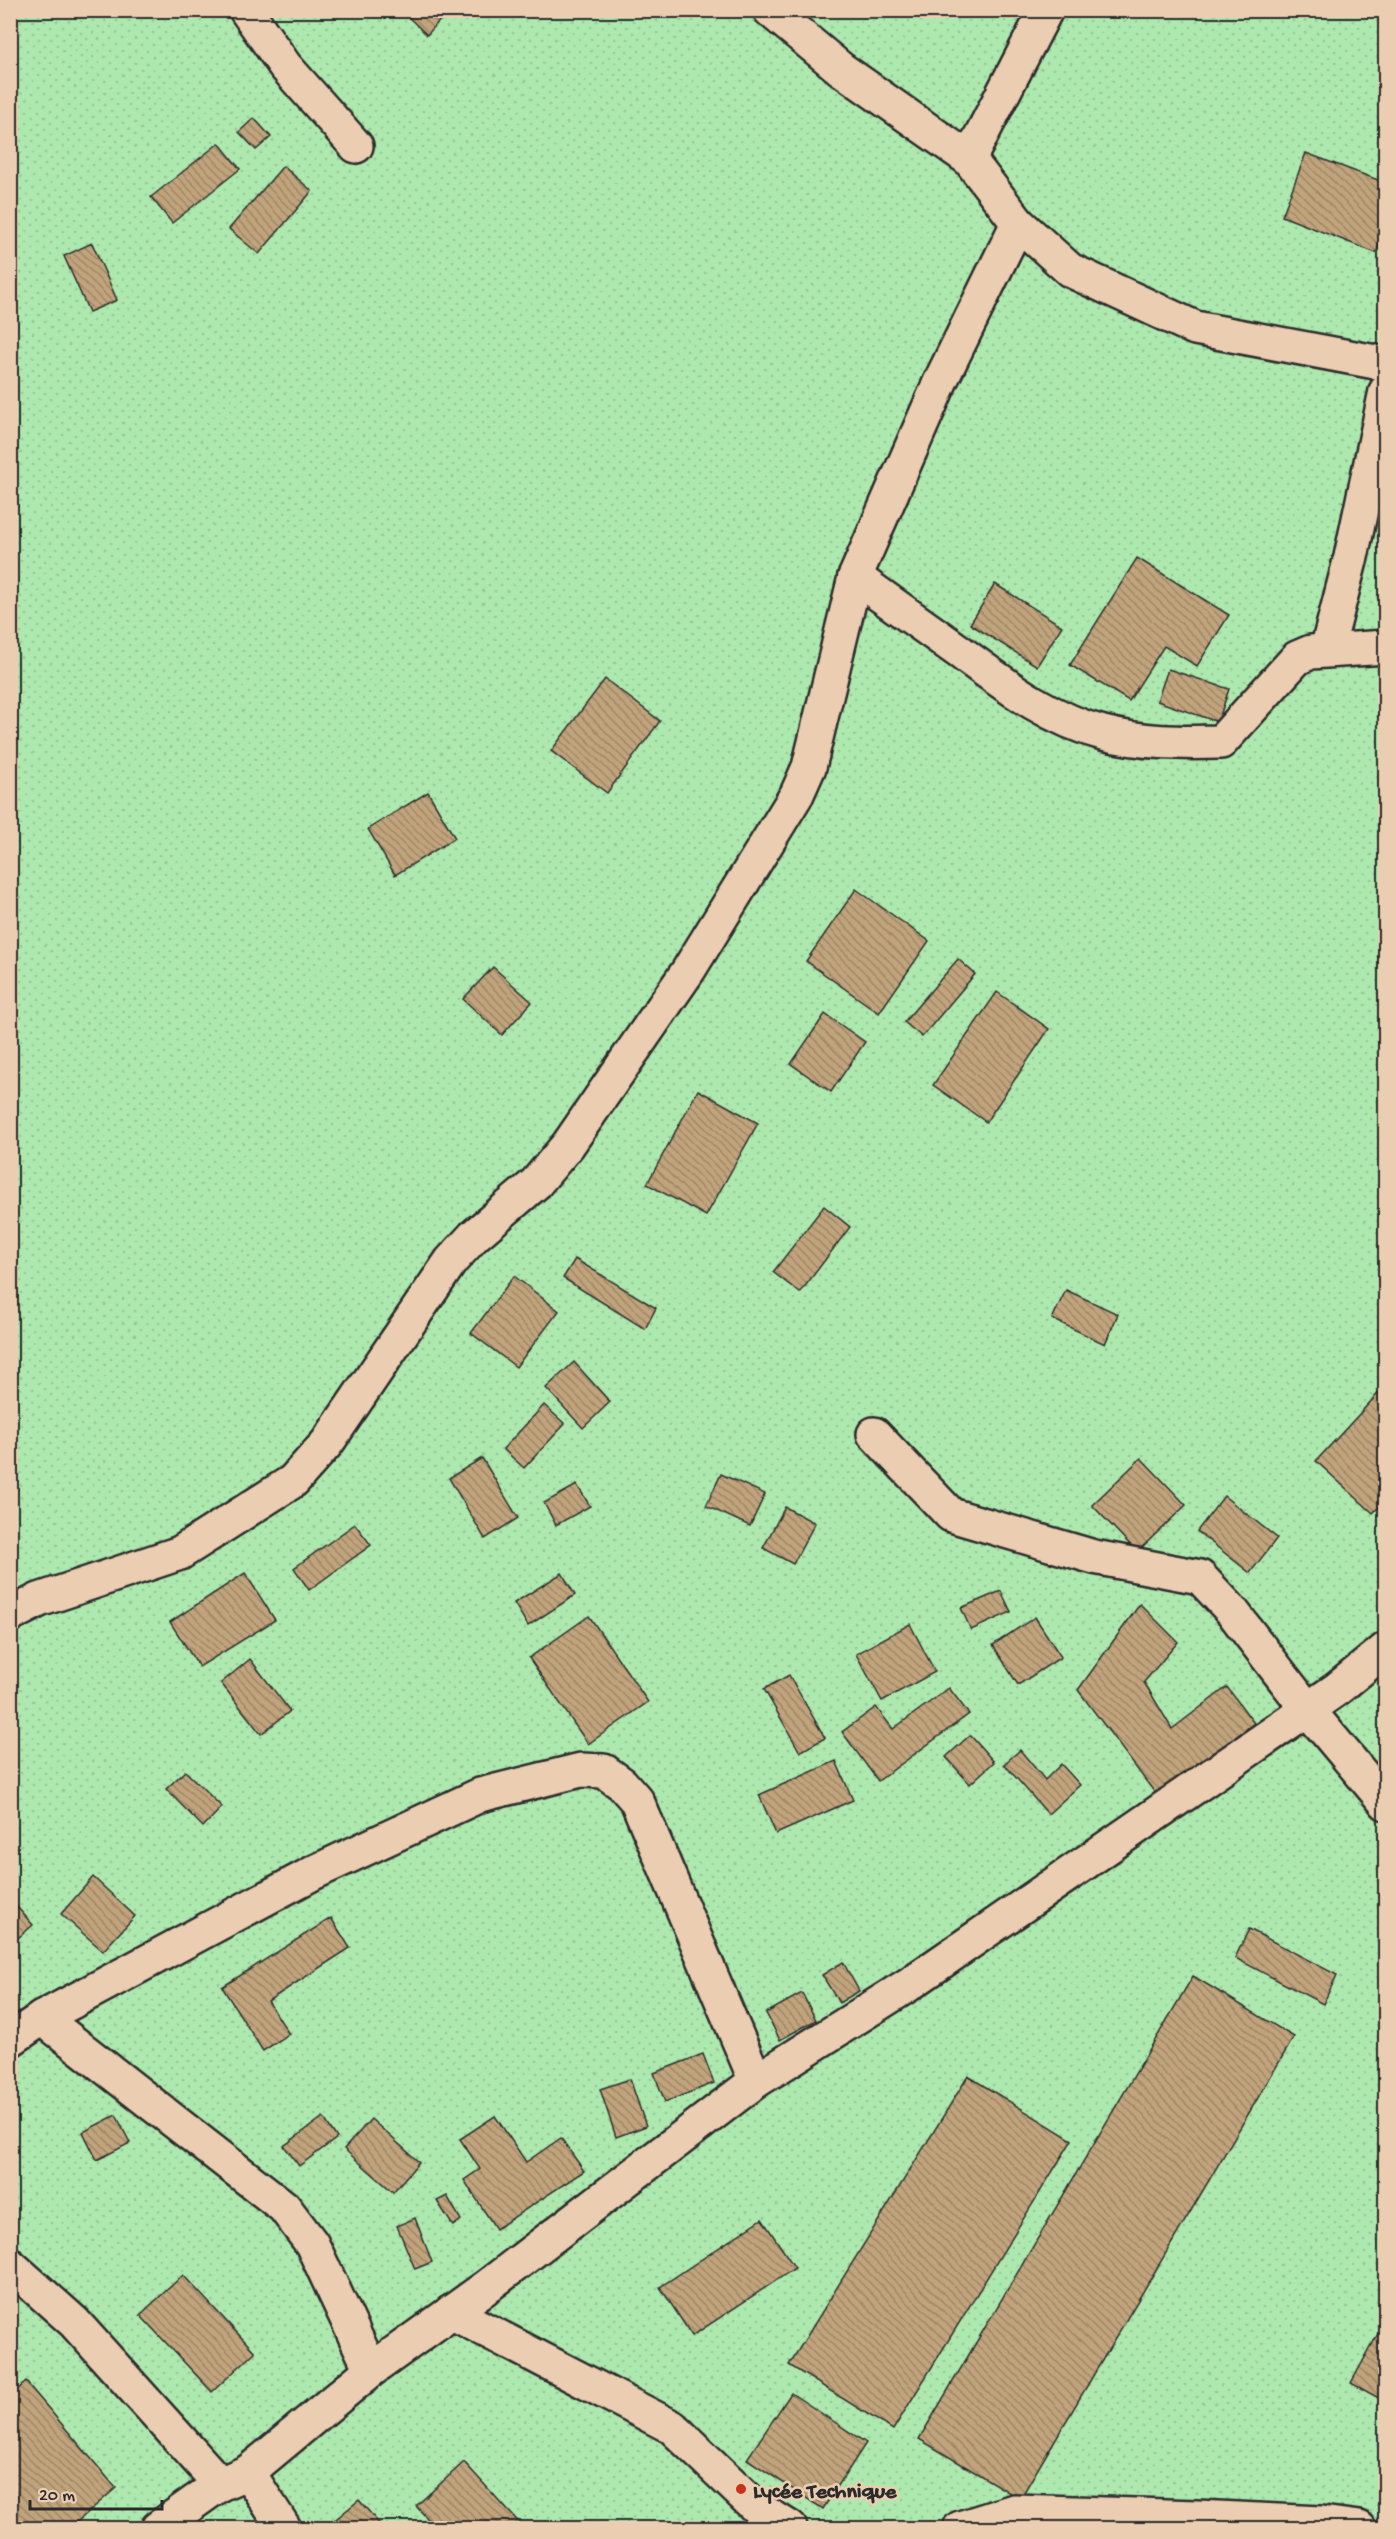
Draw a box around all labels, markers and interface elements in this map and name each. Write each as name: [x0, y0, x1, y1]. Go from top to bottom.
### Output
scale bar: [30, 2473, 162, 2511]
place label: Lycée Technique: [753, 2480, 897, 2506]
marker: Lycée Technique: [734, 2482, 748, 2496]
text: 20 m: [39, 2486, 75, 2507]

